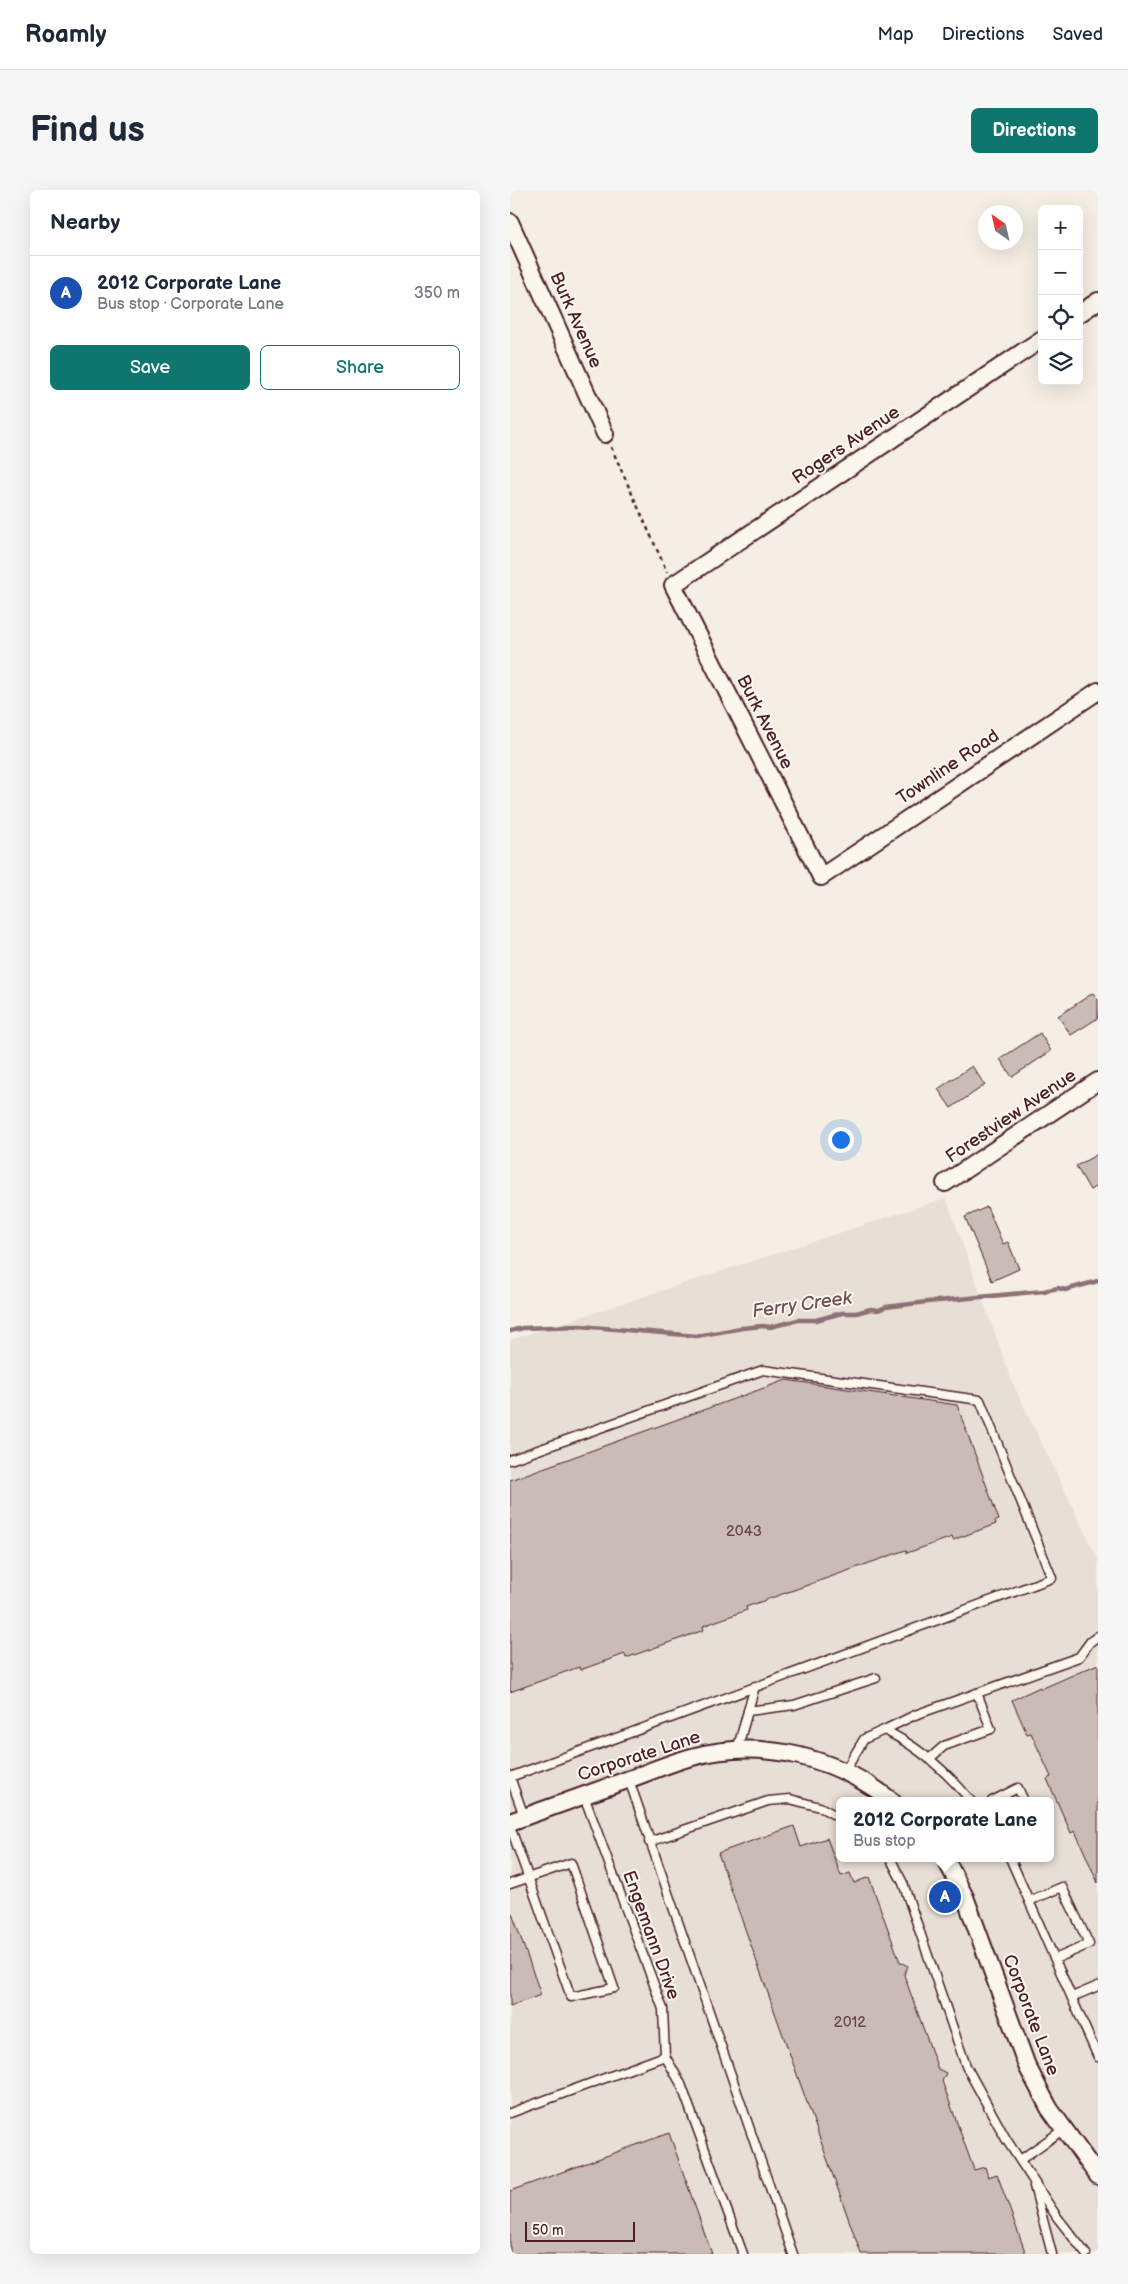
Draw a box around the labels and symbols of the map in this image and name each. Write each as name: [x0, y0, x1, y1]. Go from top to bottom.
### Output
north arrow: [978, 205, 1023, 250]
street label: Burk Avenue: [545, 269, 607, 372]
street label: Rogers Avenue: [788, 401, 904, 489]
street label: Burk Avenue: [732, 671, 798, 773]
street label: Townline Road: [893, 725, 1003, 809]
street label: Forestview Avenue: [942, 1064, 1080, 1167]
your location: [828, 1127, 854, 1153]
water label: Ferry Creek: [751, 1287, 854, 1323]
house number: 2043: [726, 1522, 762, 1541]
street label: Corporate Lane: [575, 1726, 703, 1786]
street label: Engemann Drive: [618, 1868, 684, 2003]
pin: A: [929, 1878, 961, 1916]
street label: Corporate Lane: [998, 1952, 1064, 2079]
house number: 2012: [834, 2013, 866, 2032]
scale bar: [525, 2219, 635, 2242]

